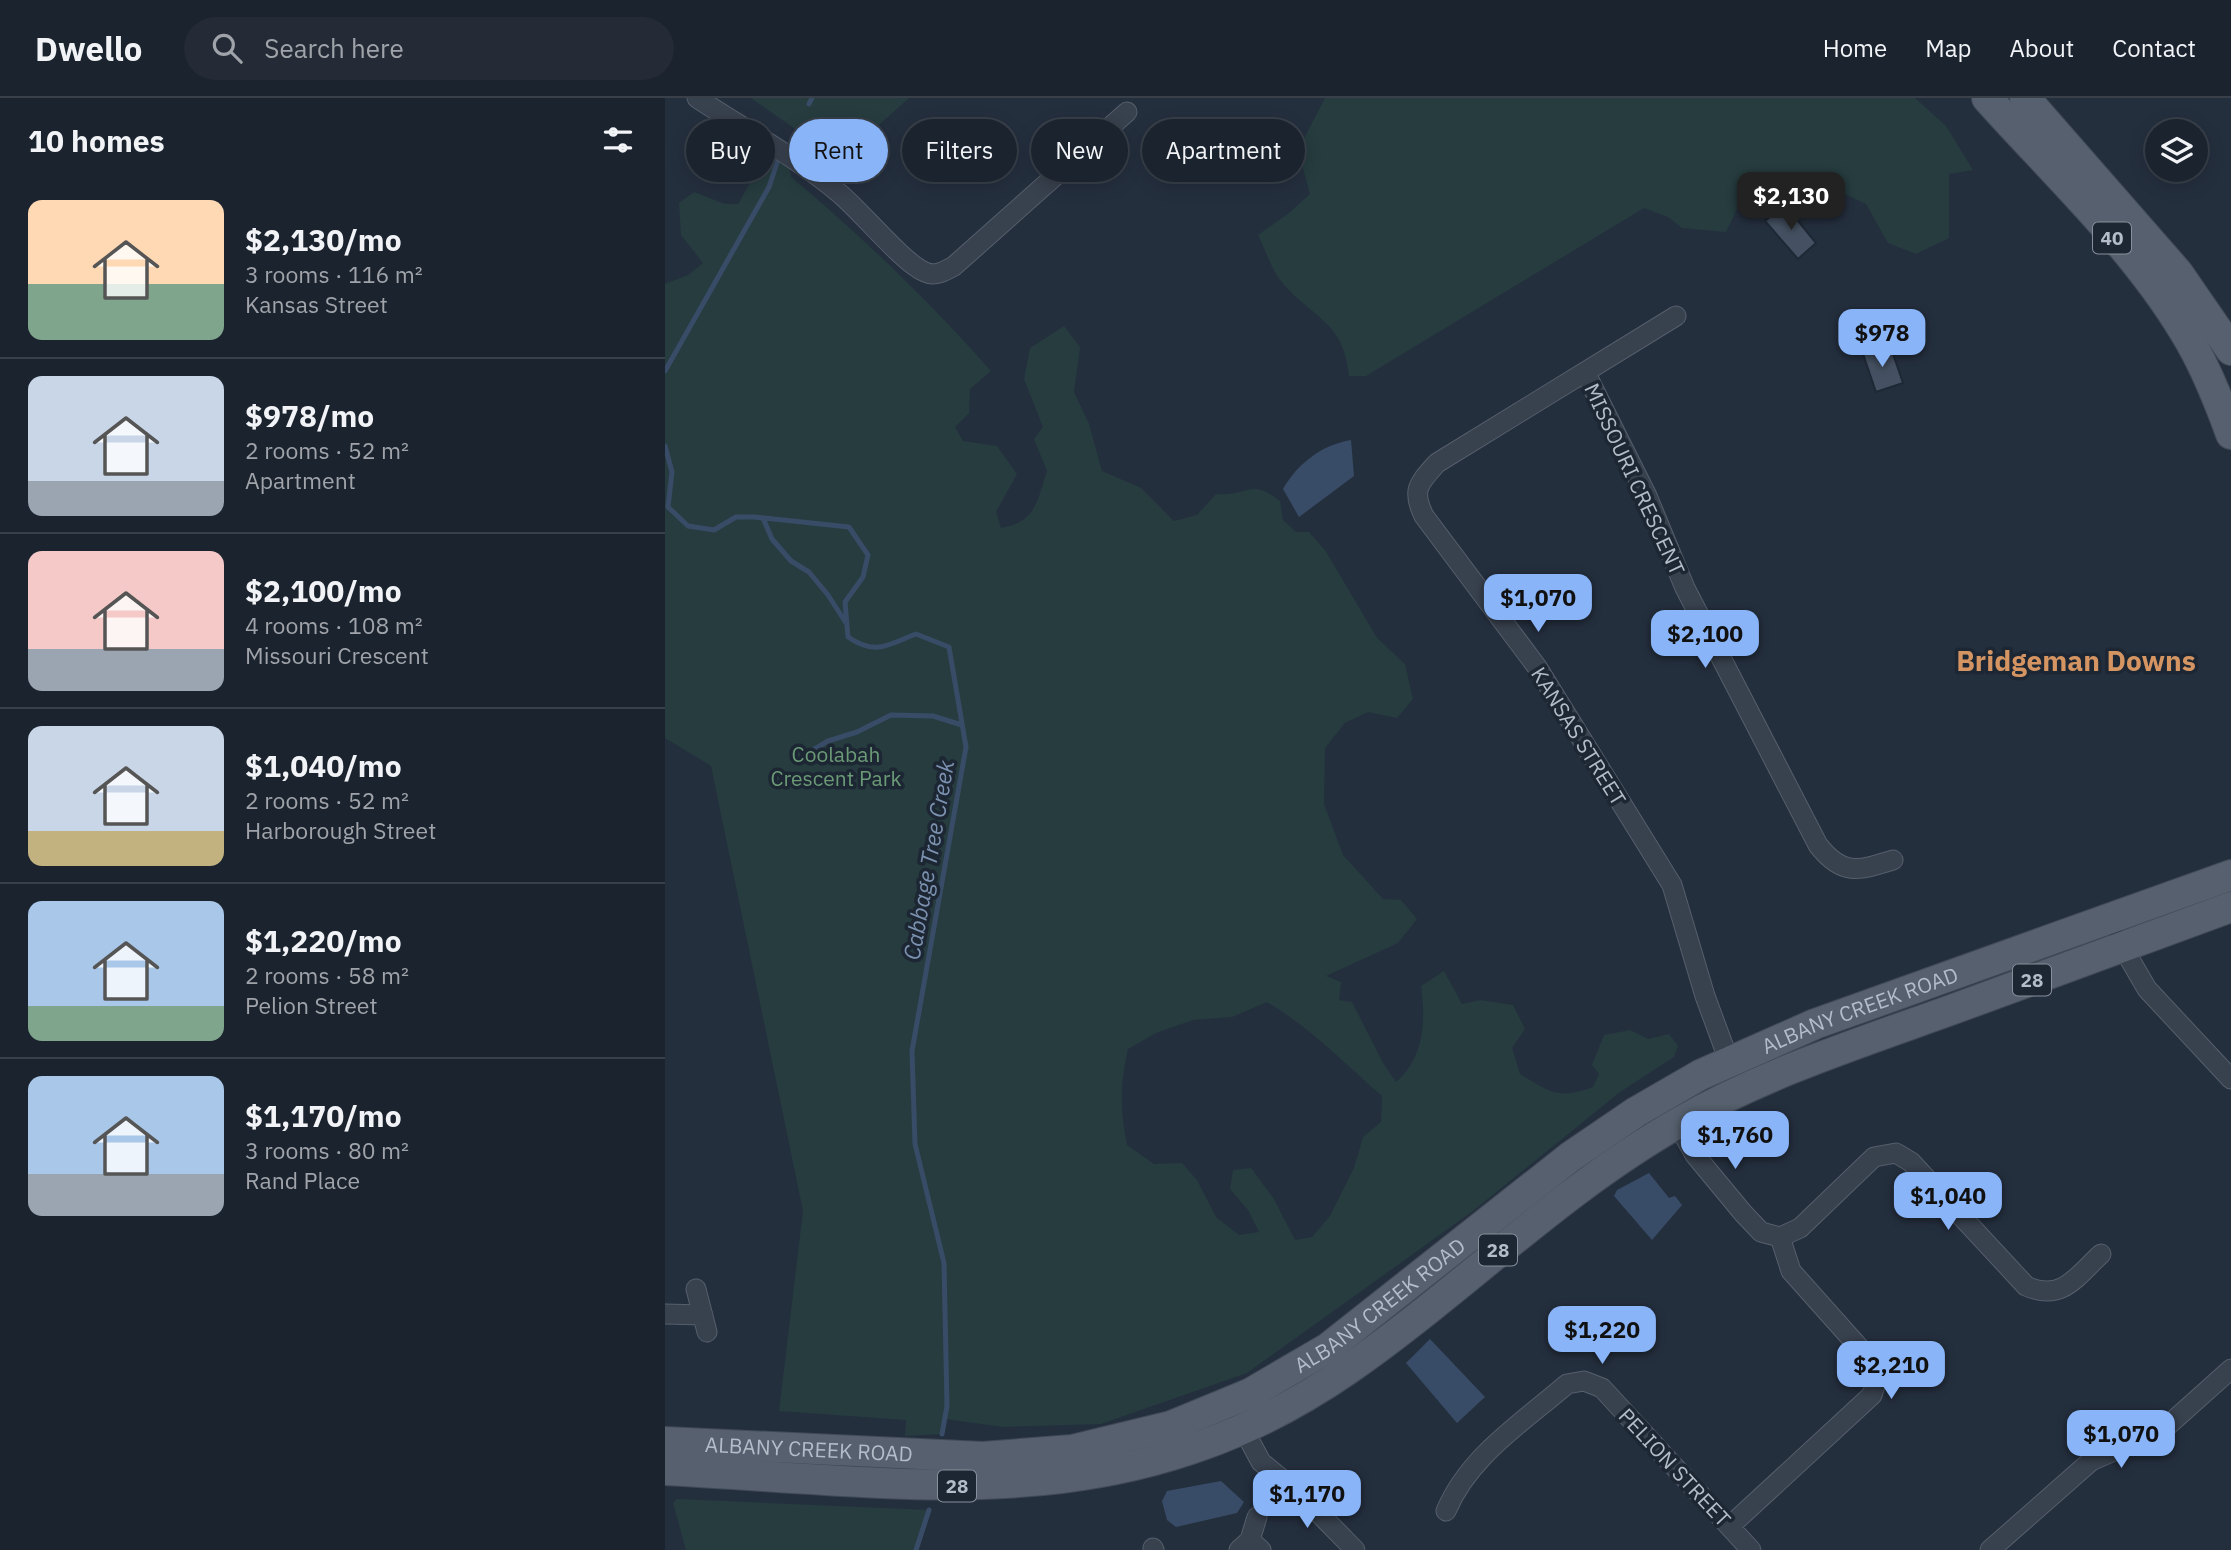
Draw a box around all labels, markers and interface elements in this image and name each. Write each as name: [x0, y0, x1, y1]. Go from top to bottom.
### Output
search box: [184, 17, 674, 80]
text: Dwello: [35, 27, 142, 70]
icon: search: [208, 29, 246, 67]
text: Search here: [264, 31, 404, 65]
text: Home: [1823, 32, 1887, 64]
text: Map: [1925, 32, 1971, 64]
text: About: [2009, 32, 2074, 64]
text: Contact: [2112, 32, 2196, 64]
chip: Buy: [686, 119, 775, 182]
chip: Rent: [789, 119, 888, 182]
chip: Filters: [902, 119, 1017, 182]
chip: New: [1031, 119, 1128, 182]
chip: Apartment: [1142, 119, 1305, 182]
map controls: [2145, 119, 2208, 182]
button: layers: [2145, 119, 2208, 182]
text: 10 homes: [28, 121, 165, 160]
icon: filters: [599, 121, 637, 159]
pin: $2,130: [1734, 172, 1848, 232]
text: $2,130: [1753, 180, 1829, 210]
text: $2,130/mo: [245, 220, 402, 259]
road number: 40: [2093, 222, 2131, 254]
icon: home: [84, 228, 168, 312]
text: 3 rooms · 116 m²: [245, 259, 423, 289]
text: Kansas Street: [245, 289, 388, 319]
pin: $978: [1841, 310, 1923, 369]
text: $978: [1854, 317, 1910, 347]
street label: MISSOURI CRESCENT: [1578, 379, 1692, 579]
text: $978/mo: [245, 396, 374, 435]
icon: home: [84, 404, 168, 488]
text: 2 rooms · 52 m²: [245, 435, 409, 465]
text: Apartment: [245, 465, 356, 495]
text: $2,100/mo: [245, 571, 402, 610]
pin: $1,070: [1481, 574, 1595, 634]
icon: home: [84, 579, 168, 663]
text: $1,070: [1500, 582, 1576, 612]
text: 4 rooms · 108 m²: [245, 610, 423, 640]
pin: $2,100: [1648, 610, 1762, 670]
text: $2,100: [1667, 618, 1743, 648]
text: Missouri Crescent: [245, 640, 429, 670]
district label: Bridgeman Downs: [1956, 642, 2196, 679]
street label: KANSAS STREET: [1525, 661, 1633, 811]
park label: Coolabah Crescent Park: [770, 740, 902, 792]
text: $1,040/mo: [245, 746, 402, 785]
icon: home: [84, 754, 168, 838]
water label: Cabbage Tree Creek: [896, 757, 961, 962]
text: 2 rooms · 52 m²: [245, 785, 409, 815]
text: Harborough Street: [245, 815, 436, 845]
text: $1,220/mo: [245, 921, 402, 960]
icon: home: [84, 929, 168, 1013]
text: 2 rooms · 58 m²: [245, 960, 409, 990]
street label: ALBANY CREEK ROAD: [1757, 960, 1962, 1060]
road number: 28: [2013, 964, 2051, 996]
text: Pelion Street: [245, 990, 378, 1020]
text: $1,170/mo: [245, 1096, 402, 1135]
icon: home: [84, 1104, 168, 1188]
pin: $1,760: [1678, 1112, 1792, 1171]
text: $1,760: [1697, 1119, 1773, 1149]
text: 3 rooms · 80 m²: [245, 1135, 409, 1165]
text: Rand Place: [245, 1165, 360, 1195]
pin: $1,040: [1891, 1172, 2005, 1232]
text: $1,040: [1910, 1180, 1986, 1210]
street label: ALBANY CREEK ROAD: [1289, 1231, 1471, 1379]
road number: 28: [1479, 1234, 1517, 1266]
pin: $1,220: [1545, 1306, 1659, 1366]
text: $1,220: [1564, 1314, 1640, 1344]
pin: $2,210: [1834, 1342, 1948, 1401]
text: $2,210: [1853, 1349, 1929, 1379]
street label: PELION STREET: [1613, 1402, 1737, 1532]
pin: $1,070: [2064, 1410, 2178, 1470]
text: $1,070: [2083, 1418, 2159, 1448]
street label: ALBANY CREEK ROAD: [704, 1430, 913, 1468]
road number: 28: [938, 1470, 976, 1502]
pin: $1,170: [1250, 1470, 1364, 1530]
text: $1,170: [1269, 1478, 1345, 1508]

